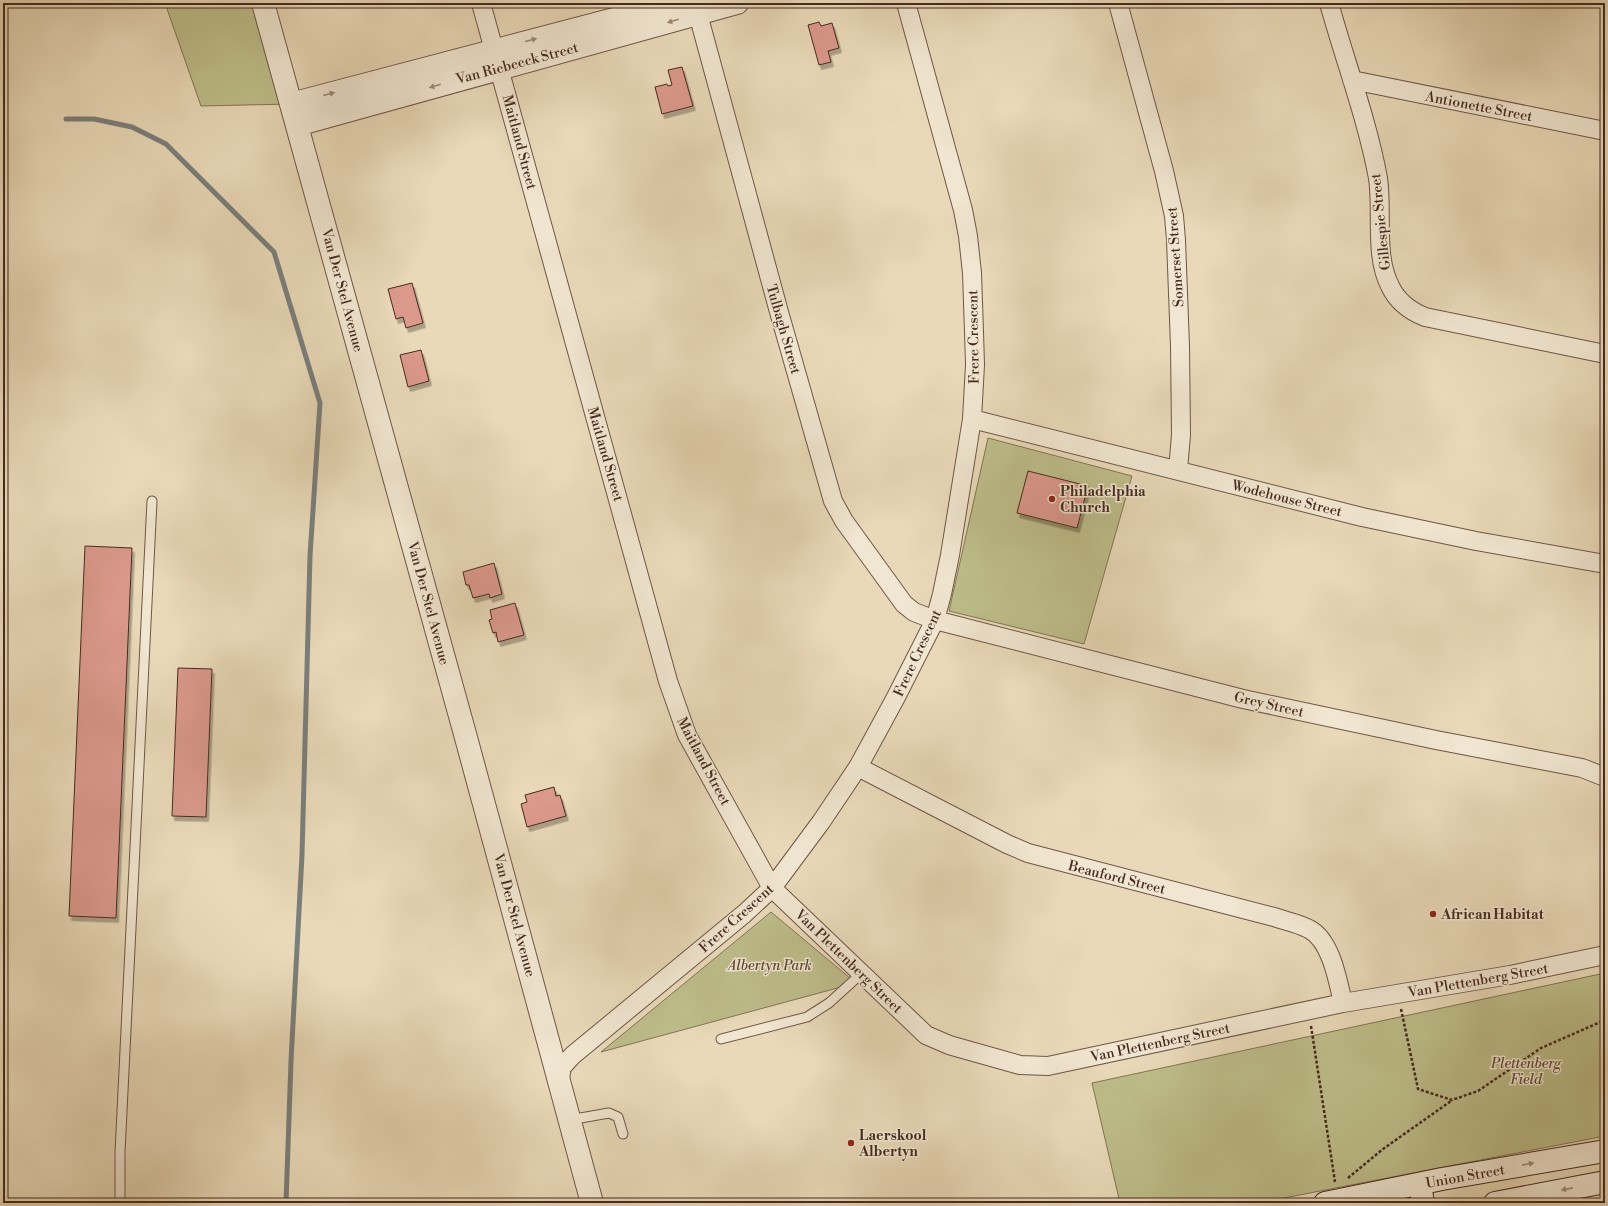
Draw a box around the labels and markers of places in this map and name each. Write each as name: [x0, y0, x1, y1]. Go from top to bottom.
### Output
place label: Philadelphia Church: [1060, 483, 1146, 517]
marker: Philadelphia Church: [1047, 494, 1057, 504]
place label: African Habitat: [1440, 906, 1545, 924]
marker: African Habitat: [1428, 909, 1438, 919]
place label: Laerskool Albertyn: [858, 1127, 927, 1161]
marker: Laerskool Albertyn: [846, 1138, 856, 1148]

